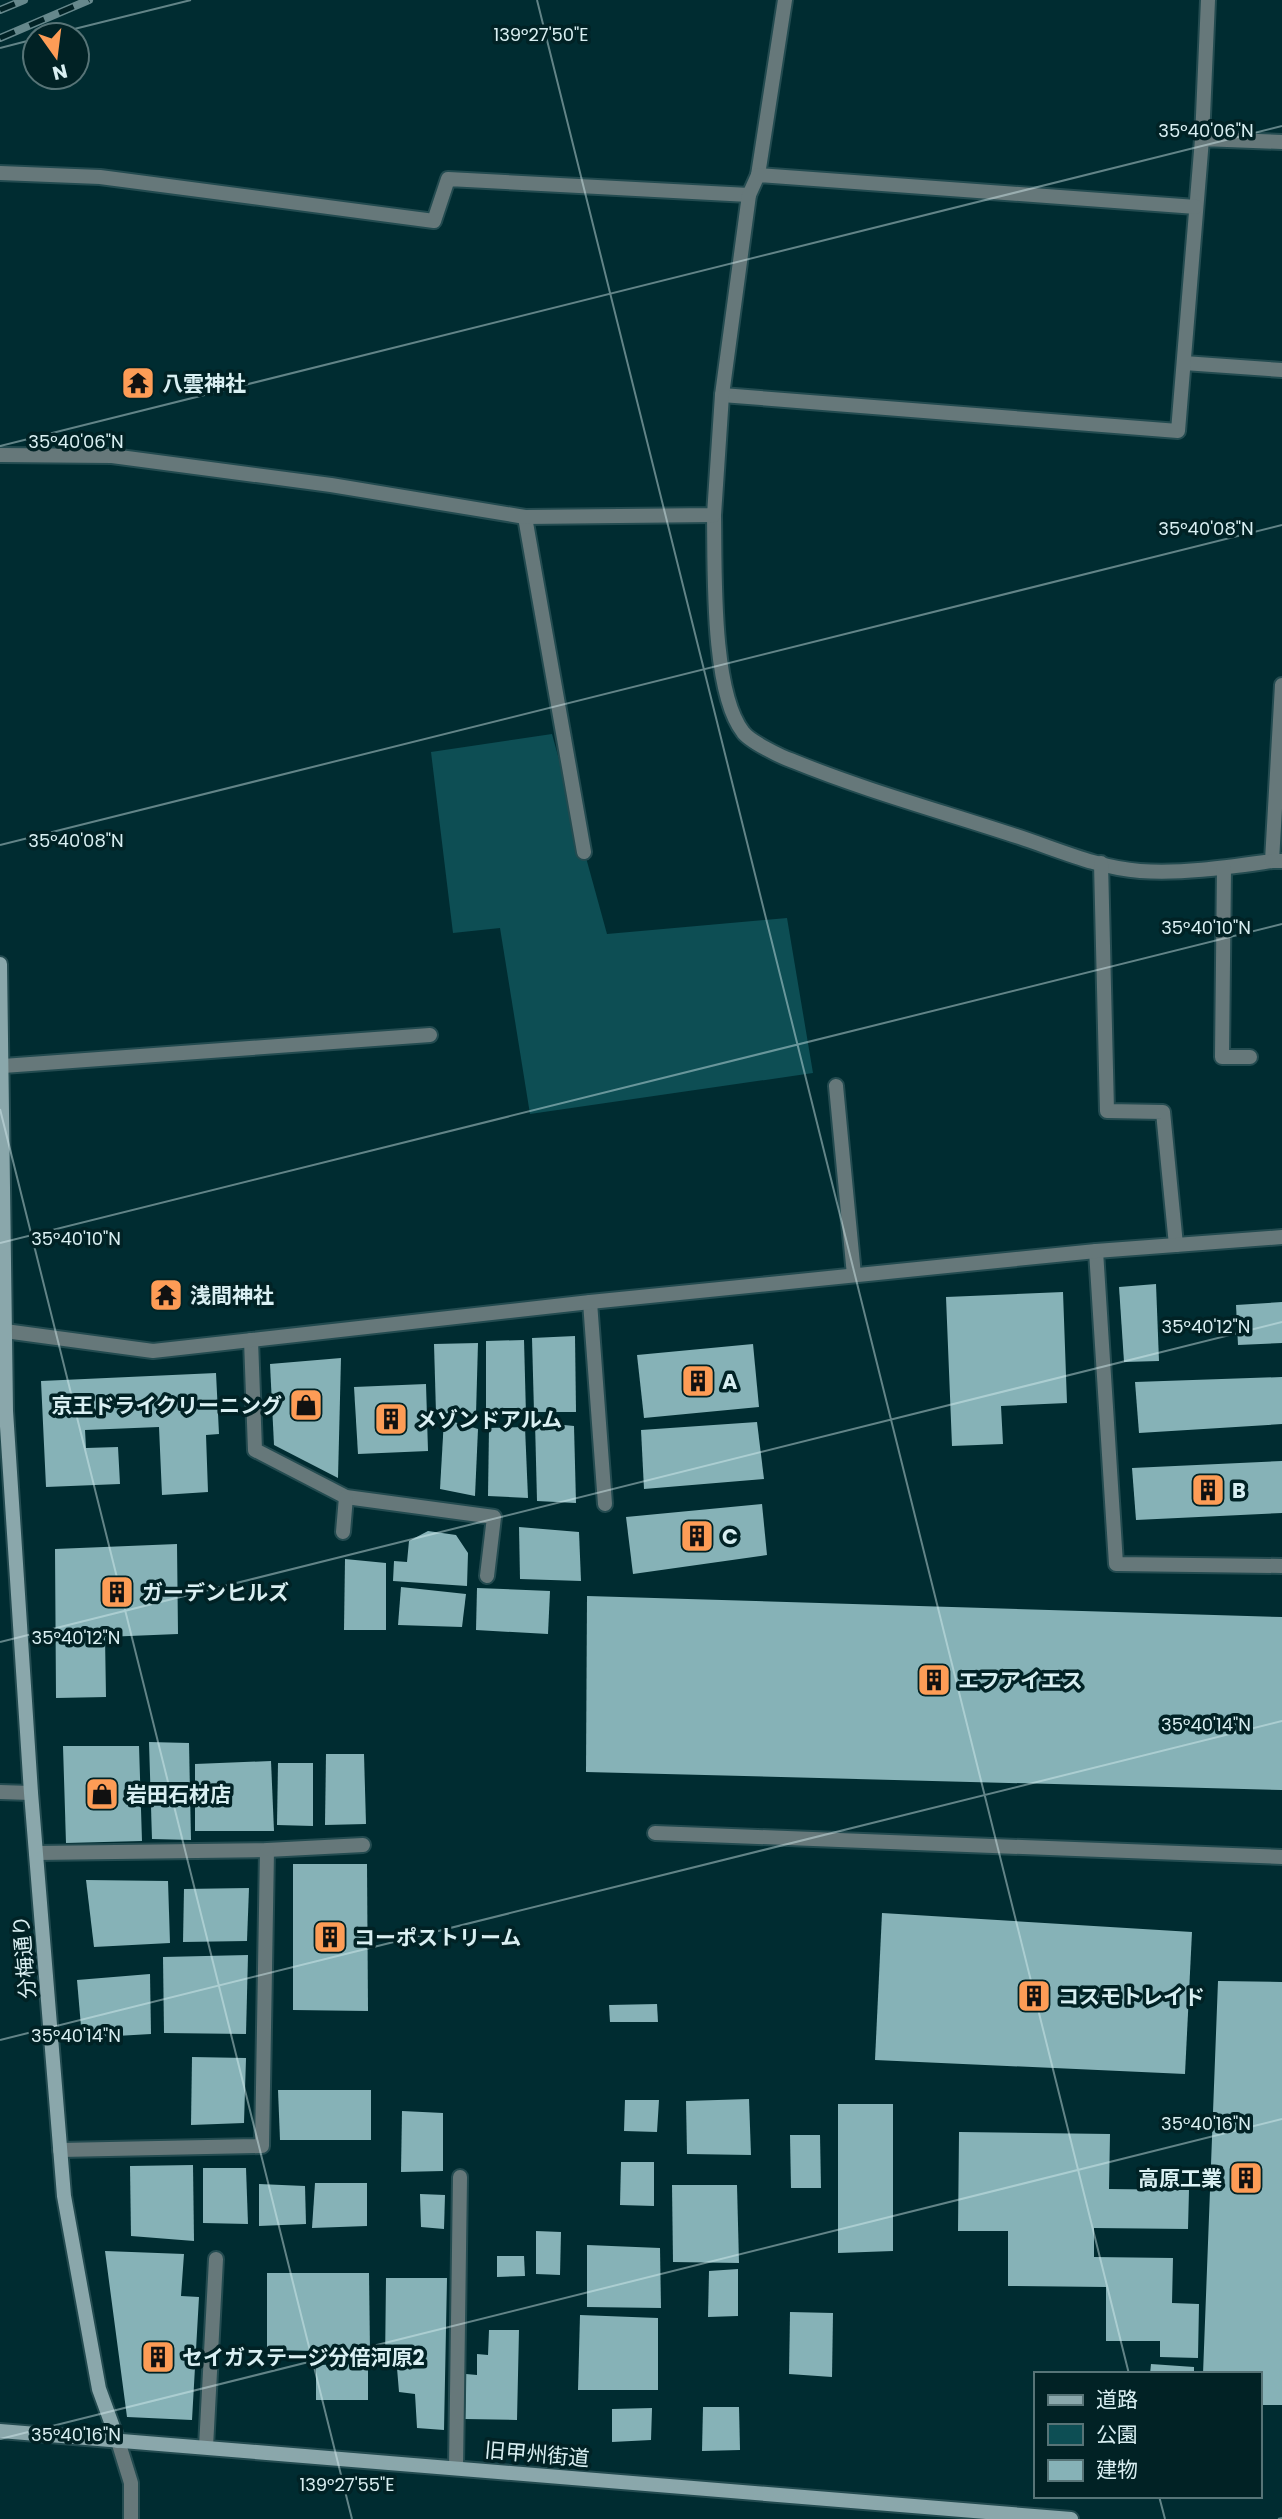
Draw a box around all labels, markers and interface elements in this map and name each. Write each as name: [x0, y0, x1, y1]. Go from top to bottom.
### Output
north arrow: [21, 21, 91, 91]
text: 139°27'50"E: [493, 22, 589, 47]
text: N: [50, 57, 70, 87]
text: 35°40'06"N: [1158, 118, 1254, 143]
temple icon: 八雲神社: [119, 364, 157, 402]
place label: 八雲神社: [162, 369, 246, 398]
text: 35°40'06"N: [28, 429, 124, 454]
text: 35°40'08"N: [1158, 516, 1254, 541]
text: 35°40'08"N: [28, 828, 124, 853]
text: 35°40'10"N: [1161, 915, 1251, 940]
text: 35°40'10"N: [31, 1226, 121, 1251]
temple icon: 浅間神社: [147, 1276, 185, 1314]
place label: 浅間神社: [190, 1281, 274, 1310]
text: 35°40'12"N: [1162, 1314, 1250, 1339]
building icon: A: [679, 1362, 717, 1400]
place label: A: [722, 1367, 738, 1396]
shop icon: 京王ドライクリーニング: [287, 1386, 325, 1424]
place label: 京王ドライクリーニング: [51, 1391, 282, 1420]
building icon: メゾンドアルム: [372, 1400, 410, 1438]
place label: メゾンドアルム: [416, 1405, 562, 1434]
building icon: B: [1189, 1471, 1227, 1509]
place label: B: [1232, 1476, 1246, 1505]
building icon: C: [678, 1517, 716, 1555]
place label: C: [722, 1522, 738, 1551]
building icon: ガーデンヒルズ: [98, 1573, 136, 1611]
place label: ガーデンヒルズ: [142, 1578, 289, 1607]
text: 35°40'12"N: [32, 1625, 120, 1650]
building icon: エフアイエス: [915, 1661, 953, 1699]
place label: エフアイエス: [958, 1666, 1083, 1695]
text: 35°40'14"N: [1161, 1712, 1251, 1737]
shop icon: 岩田石材店: [83, 1775, 121, 1813]
place label: 岩田石材店: [126, 1780, 231, 1809]
street label: 分梅通り: [6, 1914, 42, 2000]
building icon: コーポストリーム: [311, 1918, 349, 1956]
place label: コーポストリーム: [354, 1923, 521, 1952]
building icon: コスモトレイド: [1015, 1977, 1053, 2015]
place label: コスモトレイド: [1058, 1982, 1205, 2011]
text: 35°40'14"N: [31, 2023, 121, 2048]
text: 35°40'16"N: [1161, 2111, 1251, 2136]
building icon: 高原工業: [1227, 2159, 1265, 2197]
place label: 高原工業: [1138, 2164, 1222, 2193]
building icon: セイガステージ分倍河原2: [139, 2338, 177, 2376]
place label: セイガステージ分倍河原2: [182, 2343, 425, 2372]
legend: [1034, 2372, 1261, 2498]
text: 道路: [1096, 2385, 1138, 2414]
text: 公園: [1096, 2420, 1138, 2449]
text: 35°40'16"N: [31, 2422, 121, 2447]
street label: 旧甲州街道: [483, 2435, 591, 2473]
text: 建物: [1096, 2455, 1138, 2484]
text: 139°27'55"E: [299, 2472, 395, 2497]

